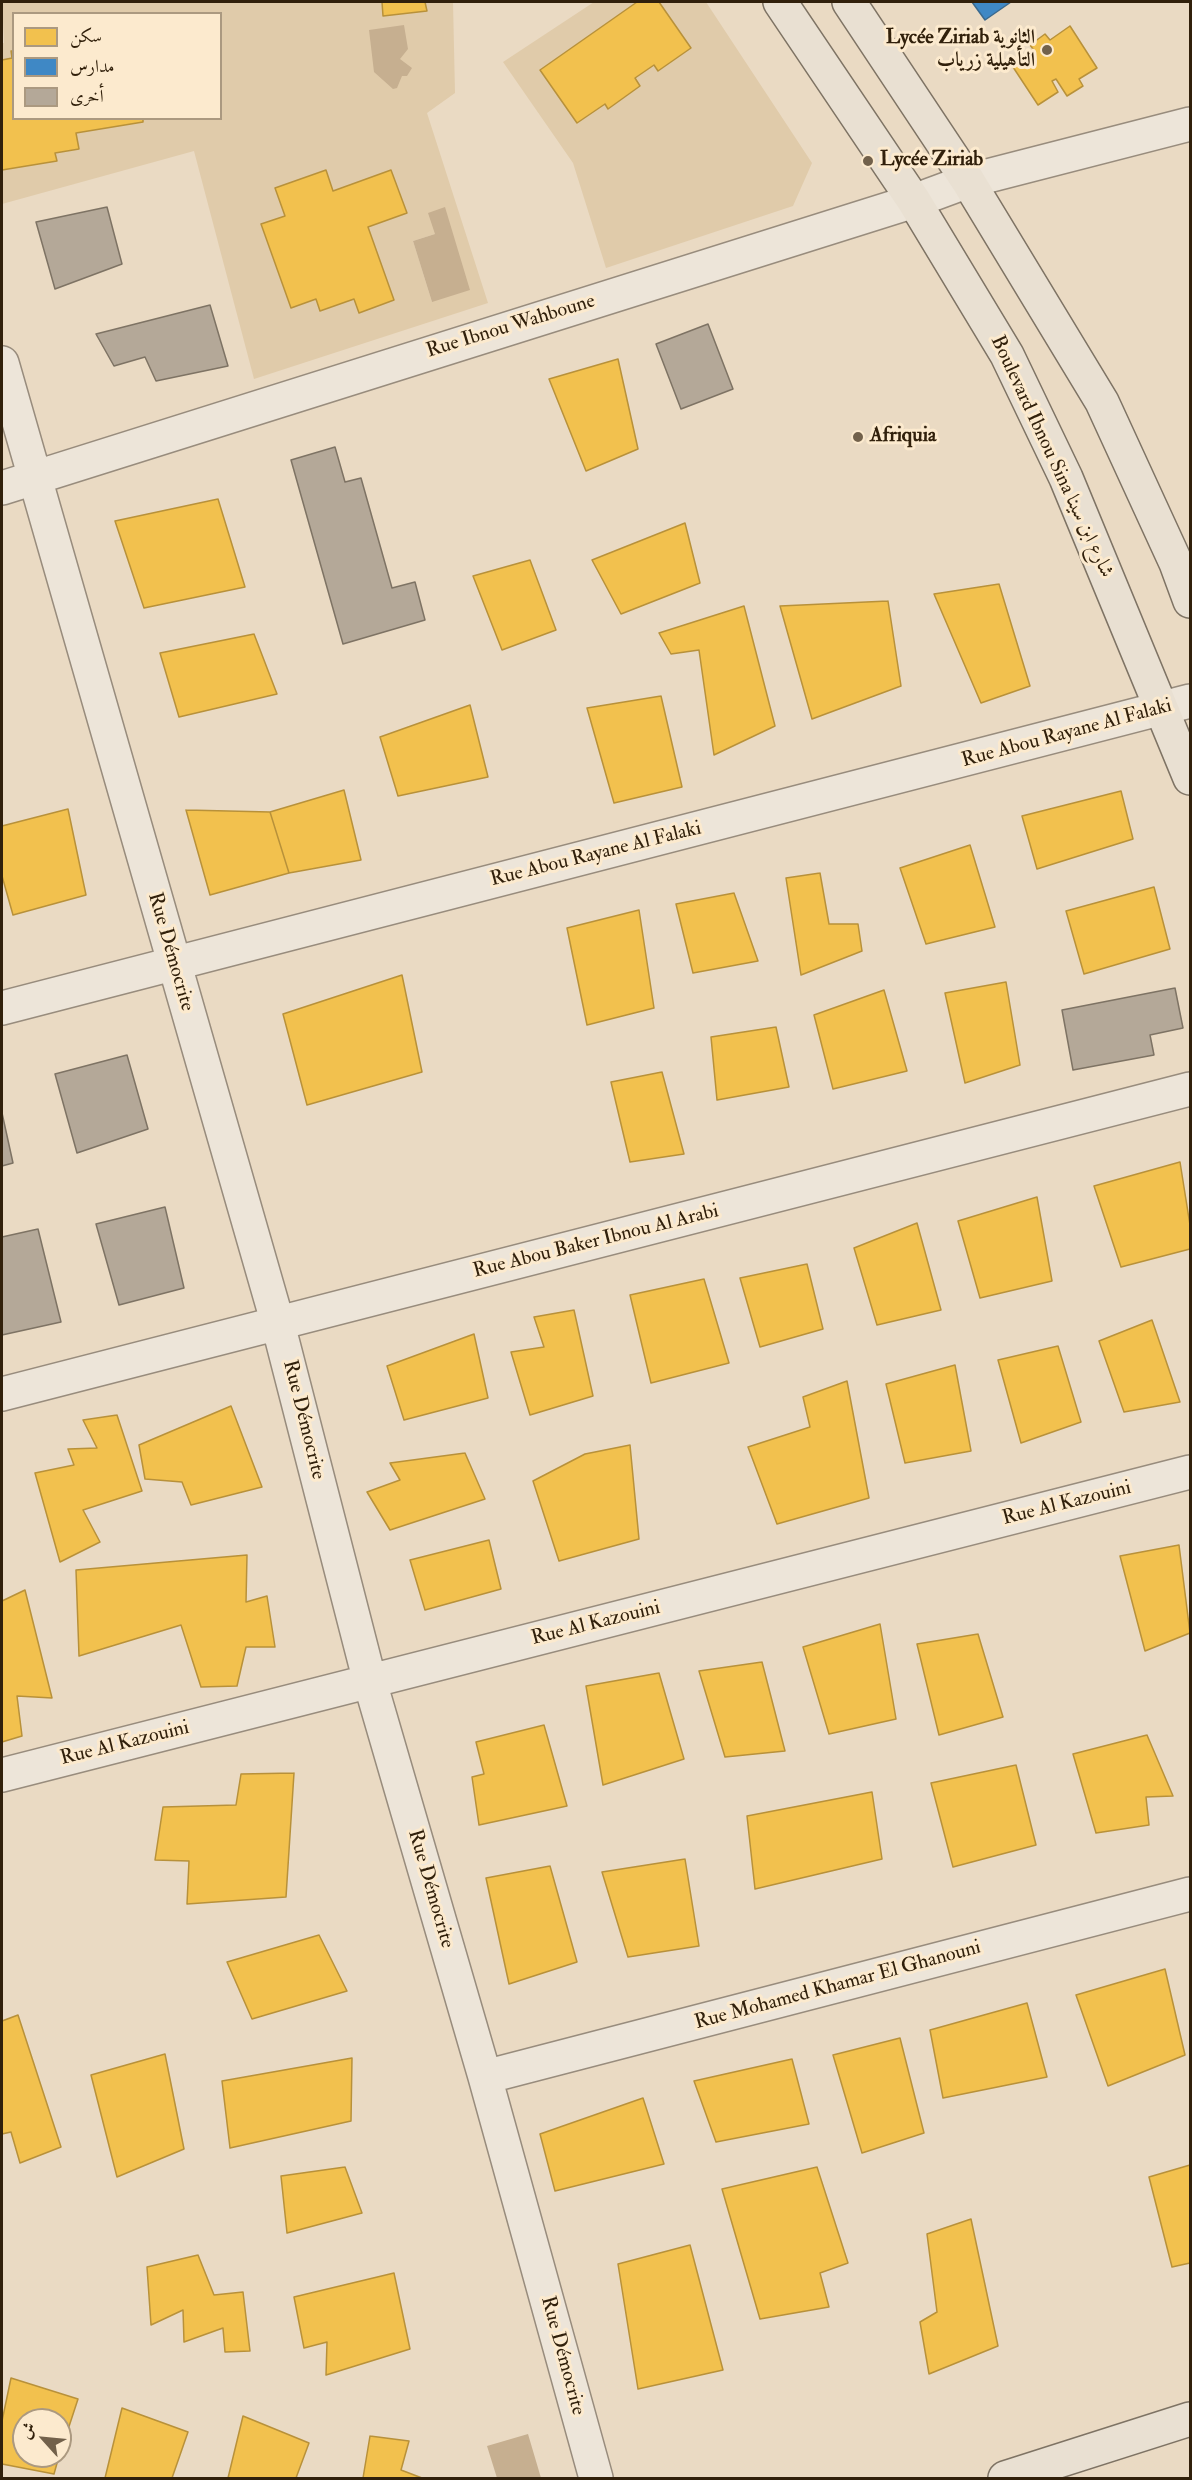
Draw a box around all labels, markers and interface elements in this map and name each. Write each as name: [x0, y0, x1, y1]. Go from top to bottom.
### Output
legend: [12, 12, 222, 120]
text: سكن: [70, 25, 102, 48]
place label: Lycée Ziriab الثانوية التأهيلية زرياب: [886, 27, 1035, 74]
marker: Lycée Ziriab الثانوية التأهيلية زرياب: [1040, 43, 1054, 57]
text: مدارس: [70, 55, 114, 78]
text: أخرى: [70, 85, 104, 108]
place label: Lycée Ziriab: [880, 149, 983, 173]
marker: Lycée Ziriab: [861, 154, 875, 168]
street label: Rue Ibnou Wahboune: [424, 290, 598, 364]
street label: Boulevard Ibnou Sina شارع ابن سينا: [984, 332, 1118, 582]
place label: Afriquia: [870, 425, 936, 449]
marker: Afriquia: [851, 430, 865, 444]
street label: Rue Abou Rayane Al Falaki: [959, 694, 1175, 774]
street label: Rue Abou Rayane Al Falaki: [488, 817, 704, 893]
street label: Rue Démocrite: [142, 890, 198, 1014]
street label: Rue Abou Baker Ibnou Al Arabi: [471, 1200, 721, 1284]
street label: Rue Démocrite: [277, 1358, 329, 1482]
street label: Rue Al Kazouini: [1000, 1476, 1134, 1532]
street label: Rue Al Kazouini: [529, 1596, 663, 1652]
street label: Rue Al Kazouini: [58, 1716, 192, 1772]
street label: Rue Démocrite: [402, 1827, 458, 1951]
street label: Rue Mohamed Khamar El Ghanouni: [692, 1936, 984, 2036]
street label: Rue Démocrite: [535, 2294, 589, 2418]
north arrow: [12, 2408, 72, 2468]
text: ش: [15, 2419, 40, 2442]

